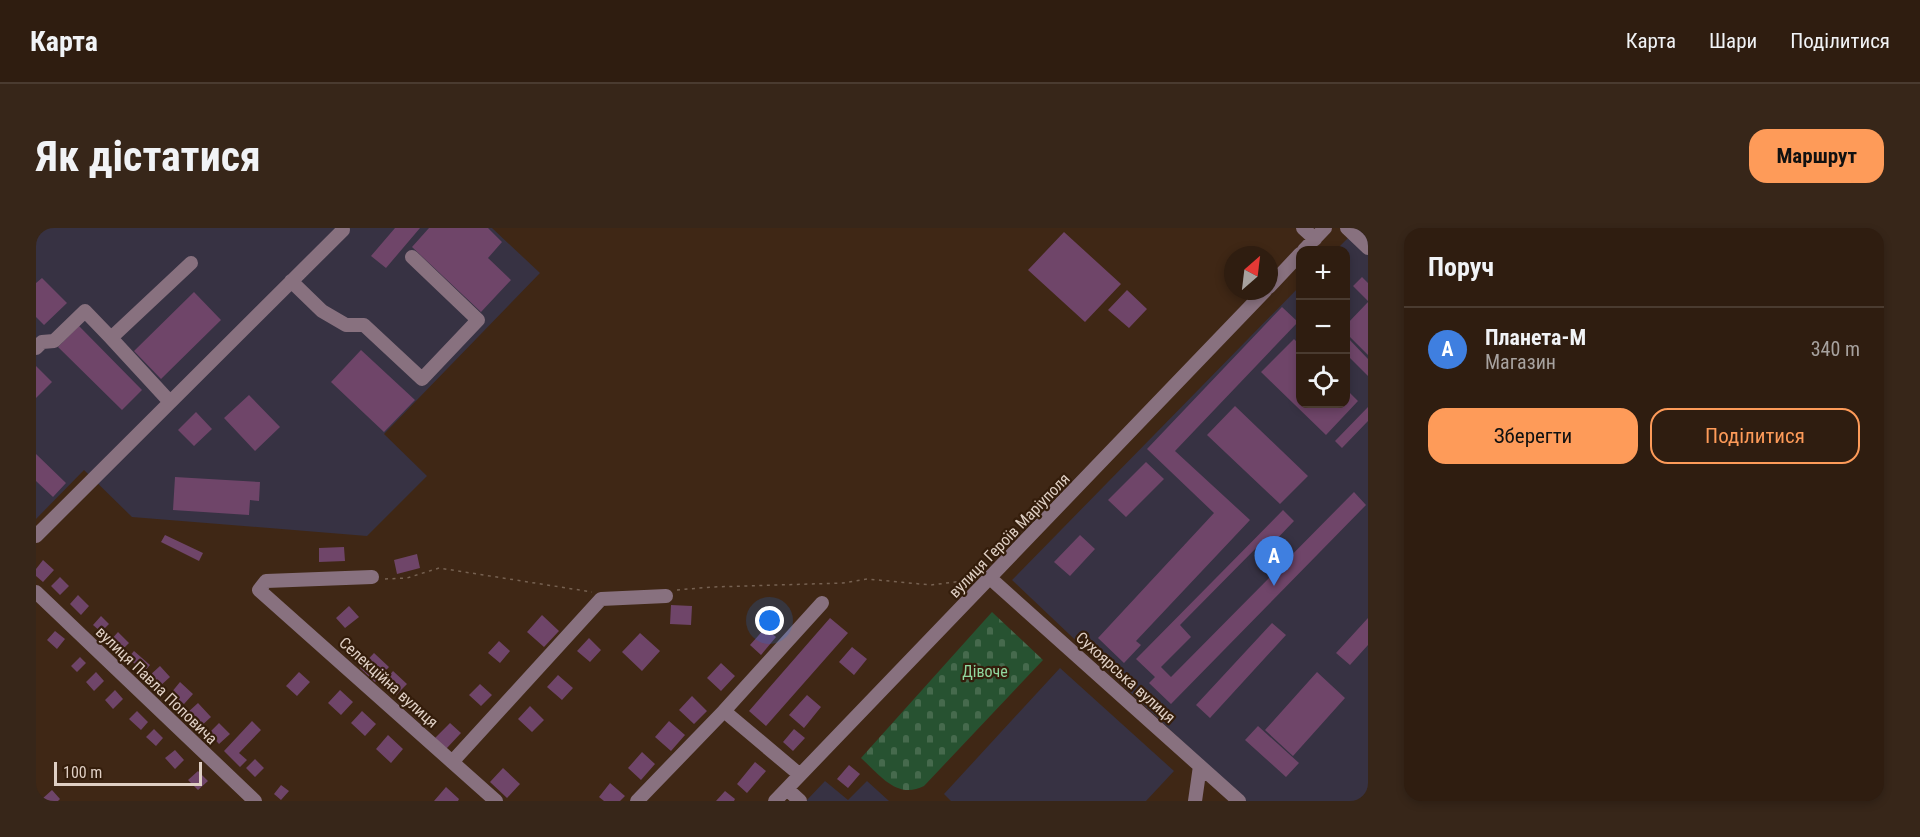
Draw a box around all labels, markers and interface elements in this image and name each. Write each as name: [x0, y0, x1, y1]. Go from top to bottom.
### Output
text: Карта: [30, 25, 98, 58]
text: Карта: [1626, 29, 1676, 53]
text: Шари: [1709, 29, 1757, 53]
text: Поділитися: [1790, 29, 1890, 53]
button: Маршрут: [1749, 129, 1884, 183]
text: Як дістатися: [36, 132, 261, 181]
north arrow: [1224, 246, 1278, 300]
map controls: [1296, 246, 1350, 408]
button: +: [1296, 246, 1350, 300]
text: Поруч: [1428, 252, 1494, 282]
button: −: [1296, 300, 1350, 354]
text: Планета-М: [1485, 325, 1586, 350]
text: A: [1442, 337, 1453, 361]
text: 340 m: [1811, 337, 1860, 361]
text: Магазин: [1485, 350, 1556, 374]
button: locate: [1296, 354, 1350, 408]
button: Зберегти: [1428, 408, 1638, 464]
button: Поділитися: [1650, 408, 1860, 464]
street label: вулиця Героїв Маріуполя: [945, 469, 1074, 602]
pin: A: [1254, 536, 1294, 586]
your location: [755, 606, 784, 635]
street label: вулиця Павла Поповича: [92, 622, 221, 748]
street label: Сухоярська вулиця: [1072, 628, 1179, 727]
street label: Селекційна вулиця: [335, 633, 442, 732]
park label: Дівоче: [962, 662, 1008, 681]
scale bar: [54, 759, 202, 786]
text: 100 m: [63, 763, 102, 782]

